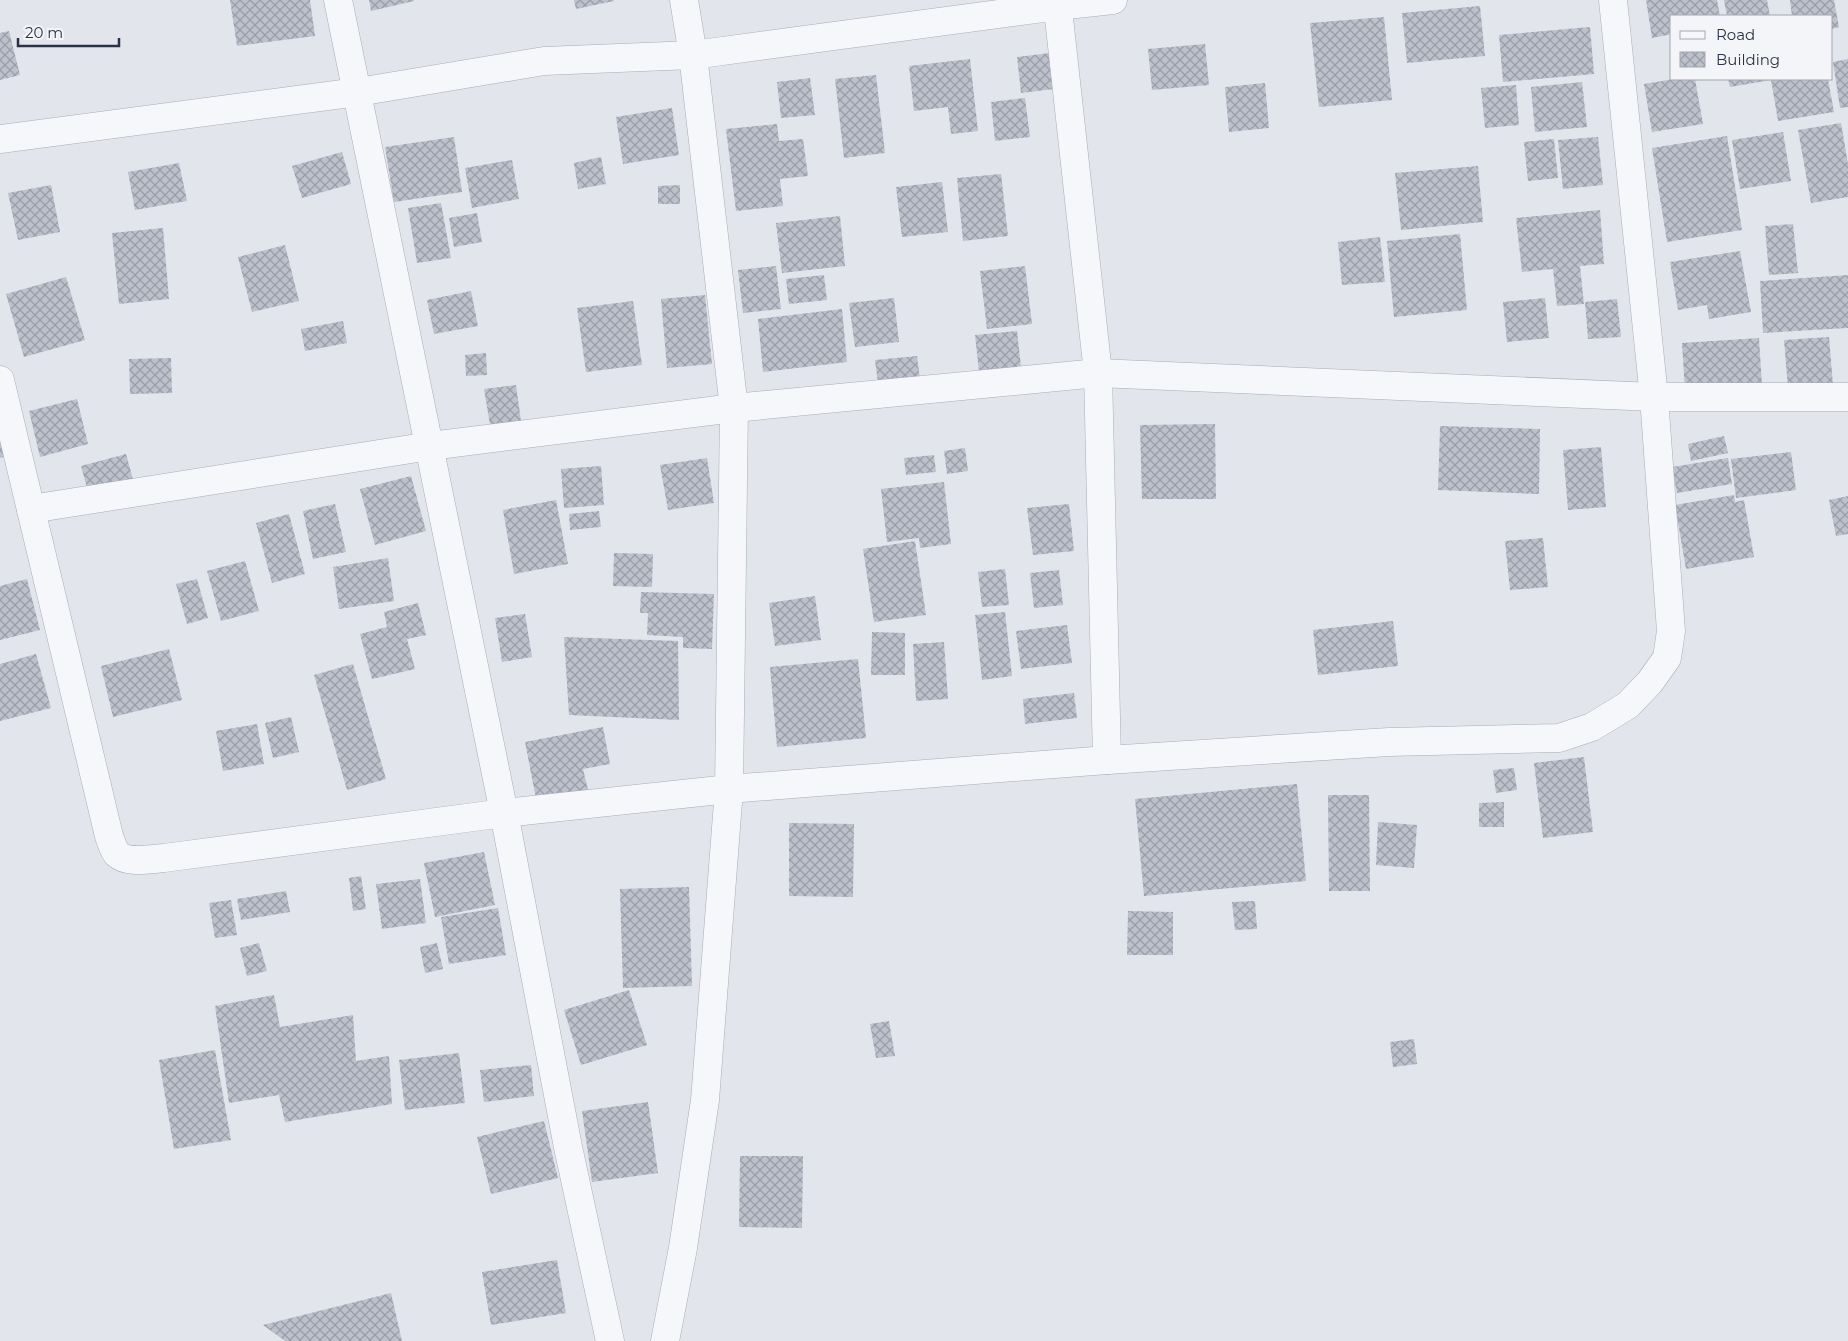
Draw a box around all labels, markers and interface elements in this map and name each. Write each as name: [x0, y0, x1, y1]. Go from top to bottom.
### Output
scale bar: [18, 15, 119, 47]
legend: [1670, 15, 1833, 80]
text: 20 m: [25, 23, 63, 42]
text: Road: [1716, 25, 1755, 44]
text: Building: [1716, 50, 1780, 69]

